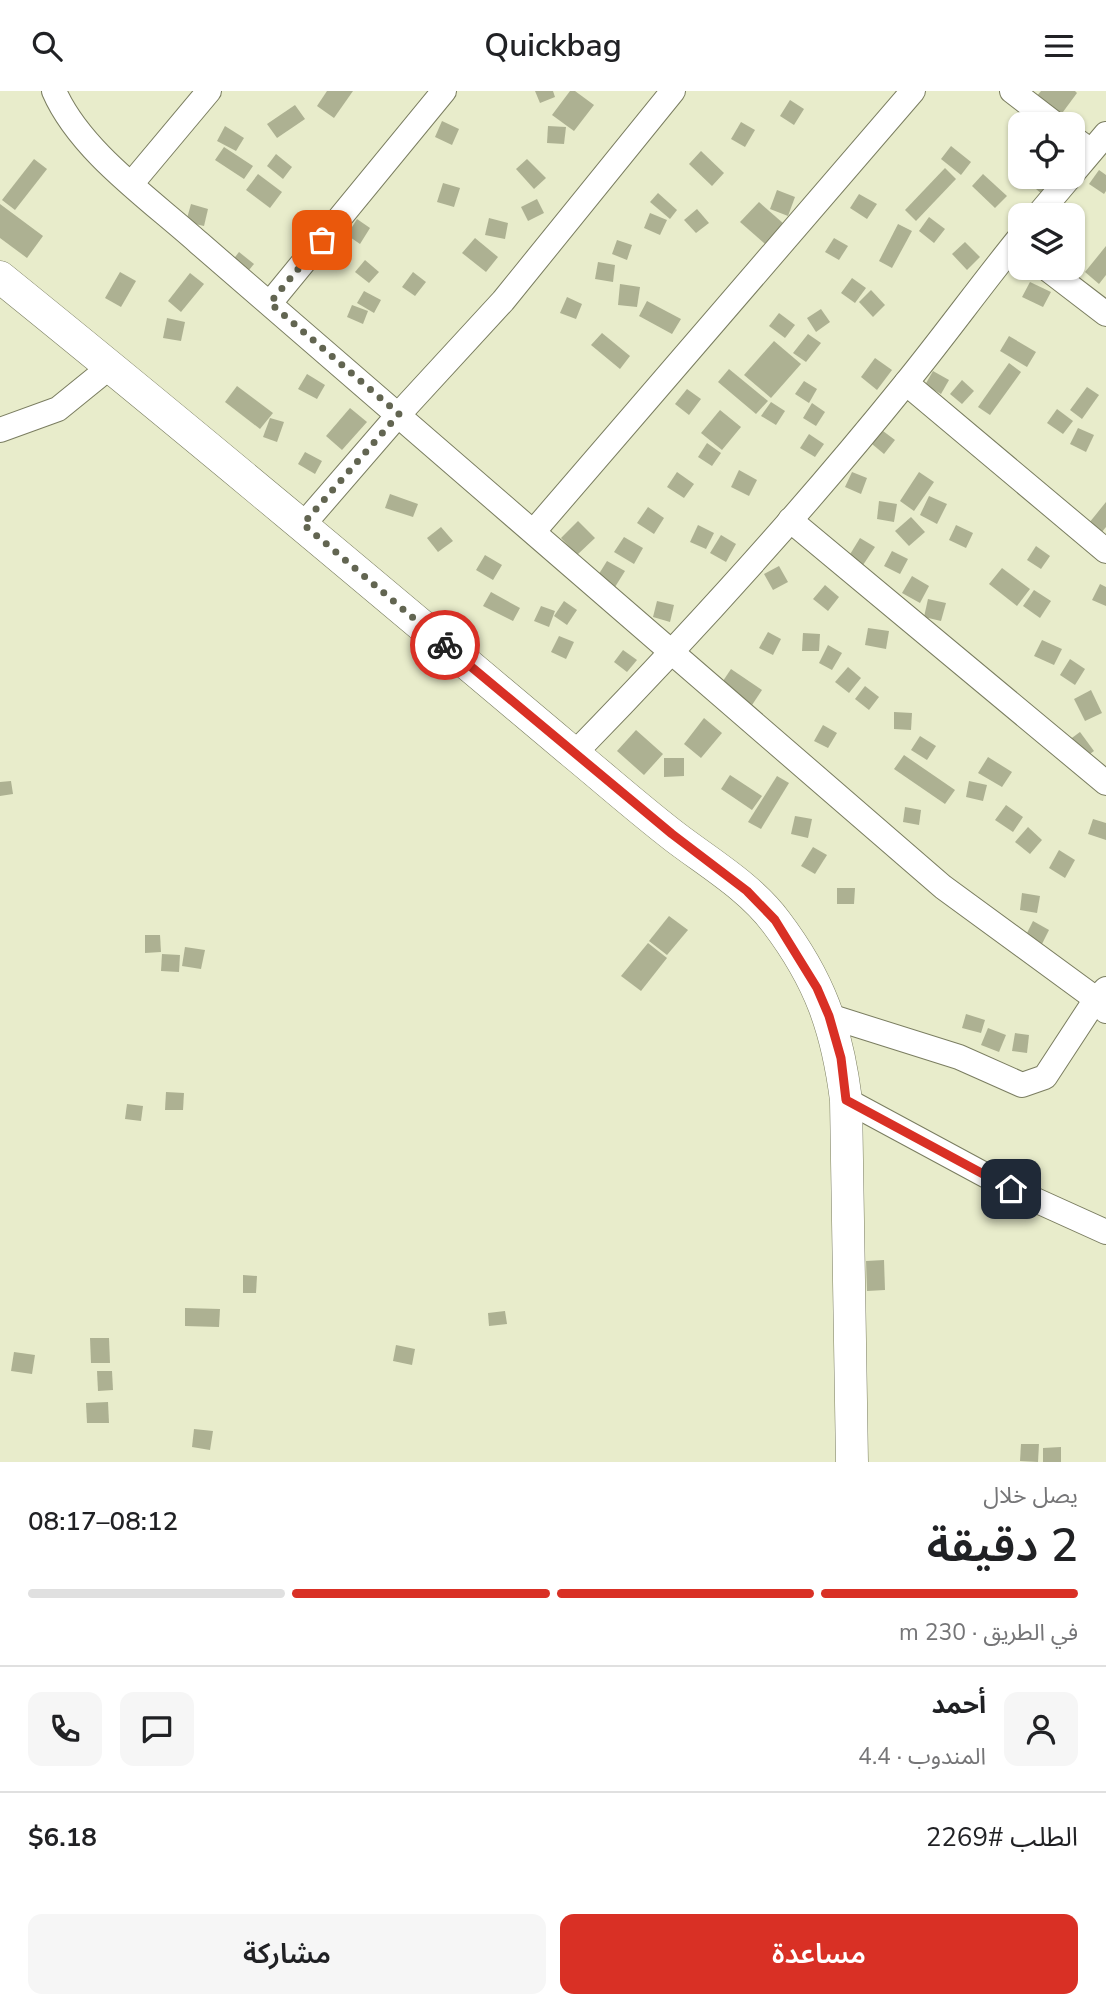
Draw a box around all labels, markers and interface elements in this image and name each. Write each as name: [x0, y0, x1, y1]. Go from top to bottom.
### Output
text: Quickbag: [484, 24, 622, 67]
icon: search: [28, 27, 66, 65]
icon: menu: [1040, 27, 1078, 65]
map controls: [1008, 112, 1085, 280]
button: locate: [1008, 112, 1085, 189]
button: layers: [1008, 203, 1085, 280]
pin: [292, 210, 352, 270]
icon: bag: [303, 221, 341, 259]
courier: [410, 610, 480, 680]
icon: bike: [426, 626, 464, 664]
pin: [981, 1159, 1041, 1219]
icon: home: [992, 1170, 1030, 1208]
text: يصل خلال: [983, 1480, 1078, 1511]
text: 08:12–08:17: [28, 1504, 178, 1539]
text: 2 دقيقة: [927, 1514, 1078, 1577]
text: في الطريق · 230 m: [899, 1617, 1078, 1648]
text: أحمد: [932, 1687, 986, 1722]
button: phone: [28, 1692, 102, 1766]
button: chat: [120, 1692, 194, 1766]
button: person: [1004, 1692, 1078, 1766]
text: المندوب · 4.4: [858, 1741, 986, 1772]
text: $6.18: [28, 1820, 97, 1855]
text: الطلب #2269: [926, 1820, 1078, 1855]
button: مشاركة: [28, 1914, 546, 1994]
button: مساعدة: [560, 1914, 1078, 1994]

